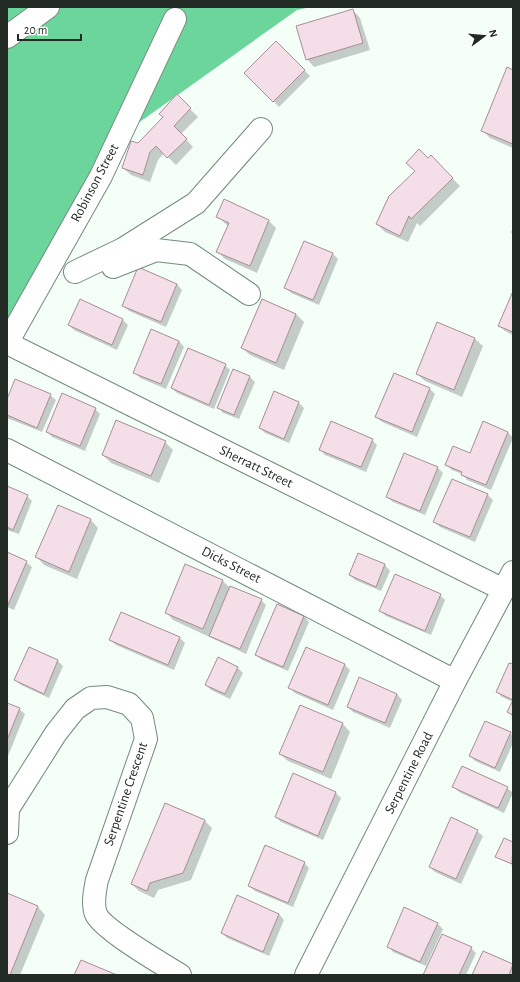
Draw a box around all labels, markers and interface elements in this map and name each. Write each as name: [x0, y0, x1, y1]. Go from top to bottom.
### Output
scale bar: [18, 16, 81, 42]
north arrow: [464, 16, 504, 56]
text: 20 m: [24, 24, 47, 36]
text: N: [487, 28, 499, 39]
street label: Robinson Street: [69, 141, 122, 224]
street label: Sherratt Street: [217, 443, 295, 491]
street label: Dicks Street: [199, 544, 263, 586]
street label: Serpentine Road: [382, 730, 436, 816]
street label: Serpentine Crescent: [102, 740, 150, 848]

